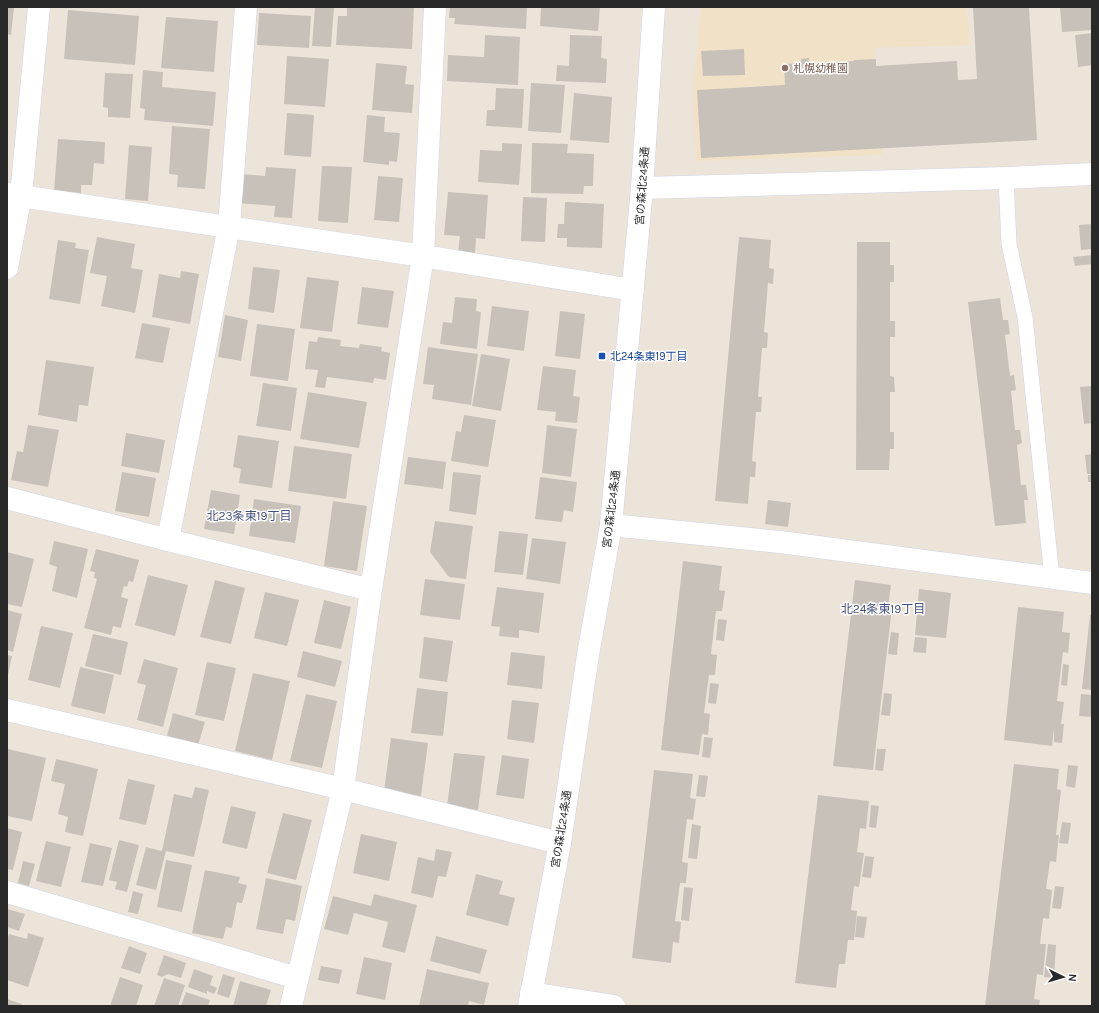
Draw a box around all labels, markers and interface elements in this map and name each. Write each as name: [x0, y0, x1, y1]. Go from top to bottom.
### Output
place label: 札幌幼稚園: [793, 62, 848, 75]
marker: 札幌幼稚園: [780, 63, 790, 73]
street label: 宮の森北24条通: [633, 146, 652, 226]
place label: 北24条東19丁目: [610, 350, 688, 363]
marker: 北24条東19丁目: [597, 351, 607, 361]
street label: 宮の森北24条通: [600, 469, 623, 549]
district label: 北23条東19丁目: [207, 509, 291, 523]
district label: 北24条東19丁目: [841, 602, 925, 616]
street label: 宮の森北24条通: [549, 789, 574, 869]
north arrow: [1043, 957, 1083, 997]
text: N: [1066, 973, 1079, 982]

